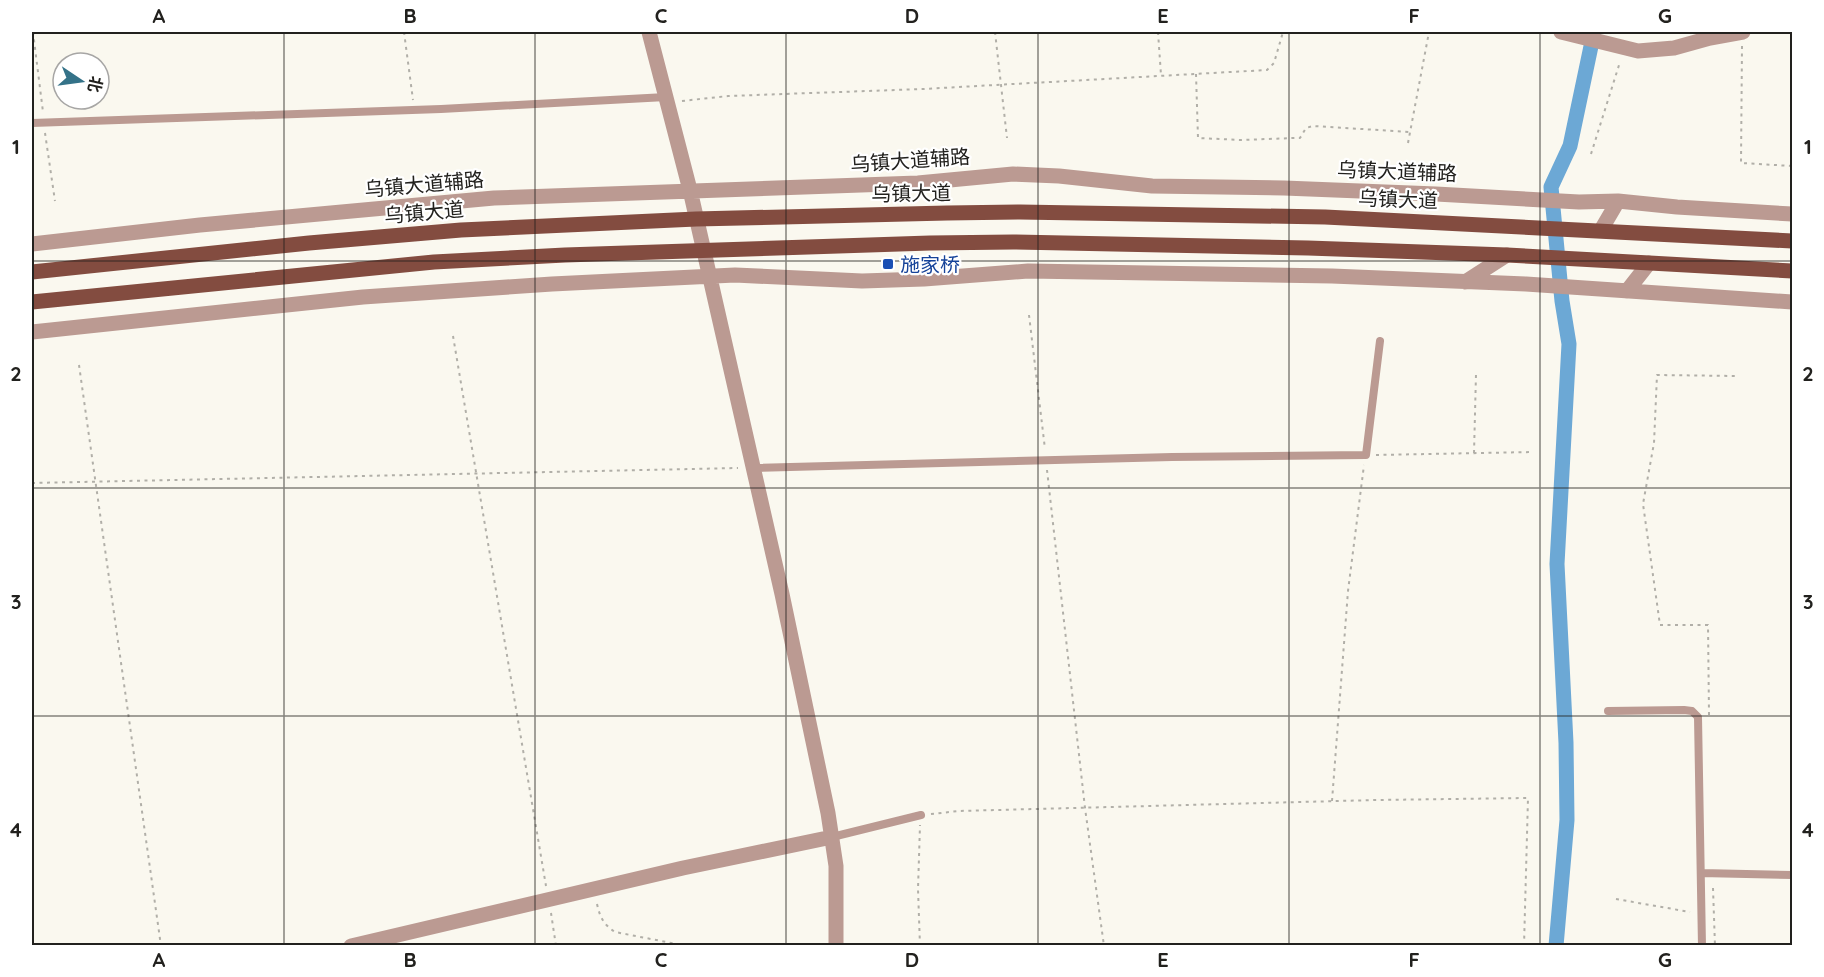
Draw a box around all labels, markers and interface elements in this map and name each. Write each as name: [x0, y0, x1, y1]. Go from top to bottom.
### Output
text: A: [153, 3, 166, 28]
text: B: [403, 3, 417, 28]
text: C: [655, 3, 668, 28]
text: D: [905, 3, 919, 28]
text: E: [1157, 3, 1169, 28]
text: F: [1408, 3, 1420, 28]
text: G: [1658, 3, 1672, 28]
north arrow: [51, 51, 111, 111]
text: 北: [84, 74, 107, 94]
text: 1: [12, 134, 20, 159]
text: 1: [1804, 134, 1812, 159]
street label: 乌镇大道辅路: [849, 143, 971, 177]
street label: 乌镇大道辅路: [1337, 156, 1457, 186]
street label: 乌镇大道辅路: [363, 166, 485, 202]
street label: 乌镇大道: [871, 180, 951, 206]
street label: 乌镇大道: [1358, 185, 1438, 213]
street label: 乌镇大道: [383, 196, 465, 228]
place label: 施家桥: [900, 252, 960, 277]
marker: 施家桥: [881, 257, 895, 271]
text: 2: [10, 361, 22, 386]
text: 2: [1802, 361, 1814, 386]
text: 3: [11, 589, 21, 614]
text: 3: [1803, 589, 1813, 614]
text: 4: [10, 817, 22, 842]
text: 4: [1802, 817, 1814, 842]
text: A: [153, 947, 166, 972]
text: B: [403, 947, 417, 972]
text: C: [655, 947, 668, 972]
text: D: [905, 947, 919, 972]
text: E: [1157, 947, 1169, 972]
text: F: [1408, 947, 1420, 972]
text: G: [1658, 947, 1672, 972]

